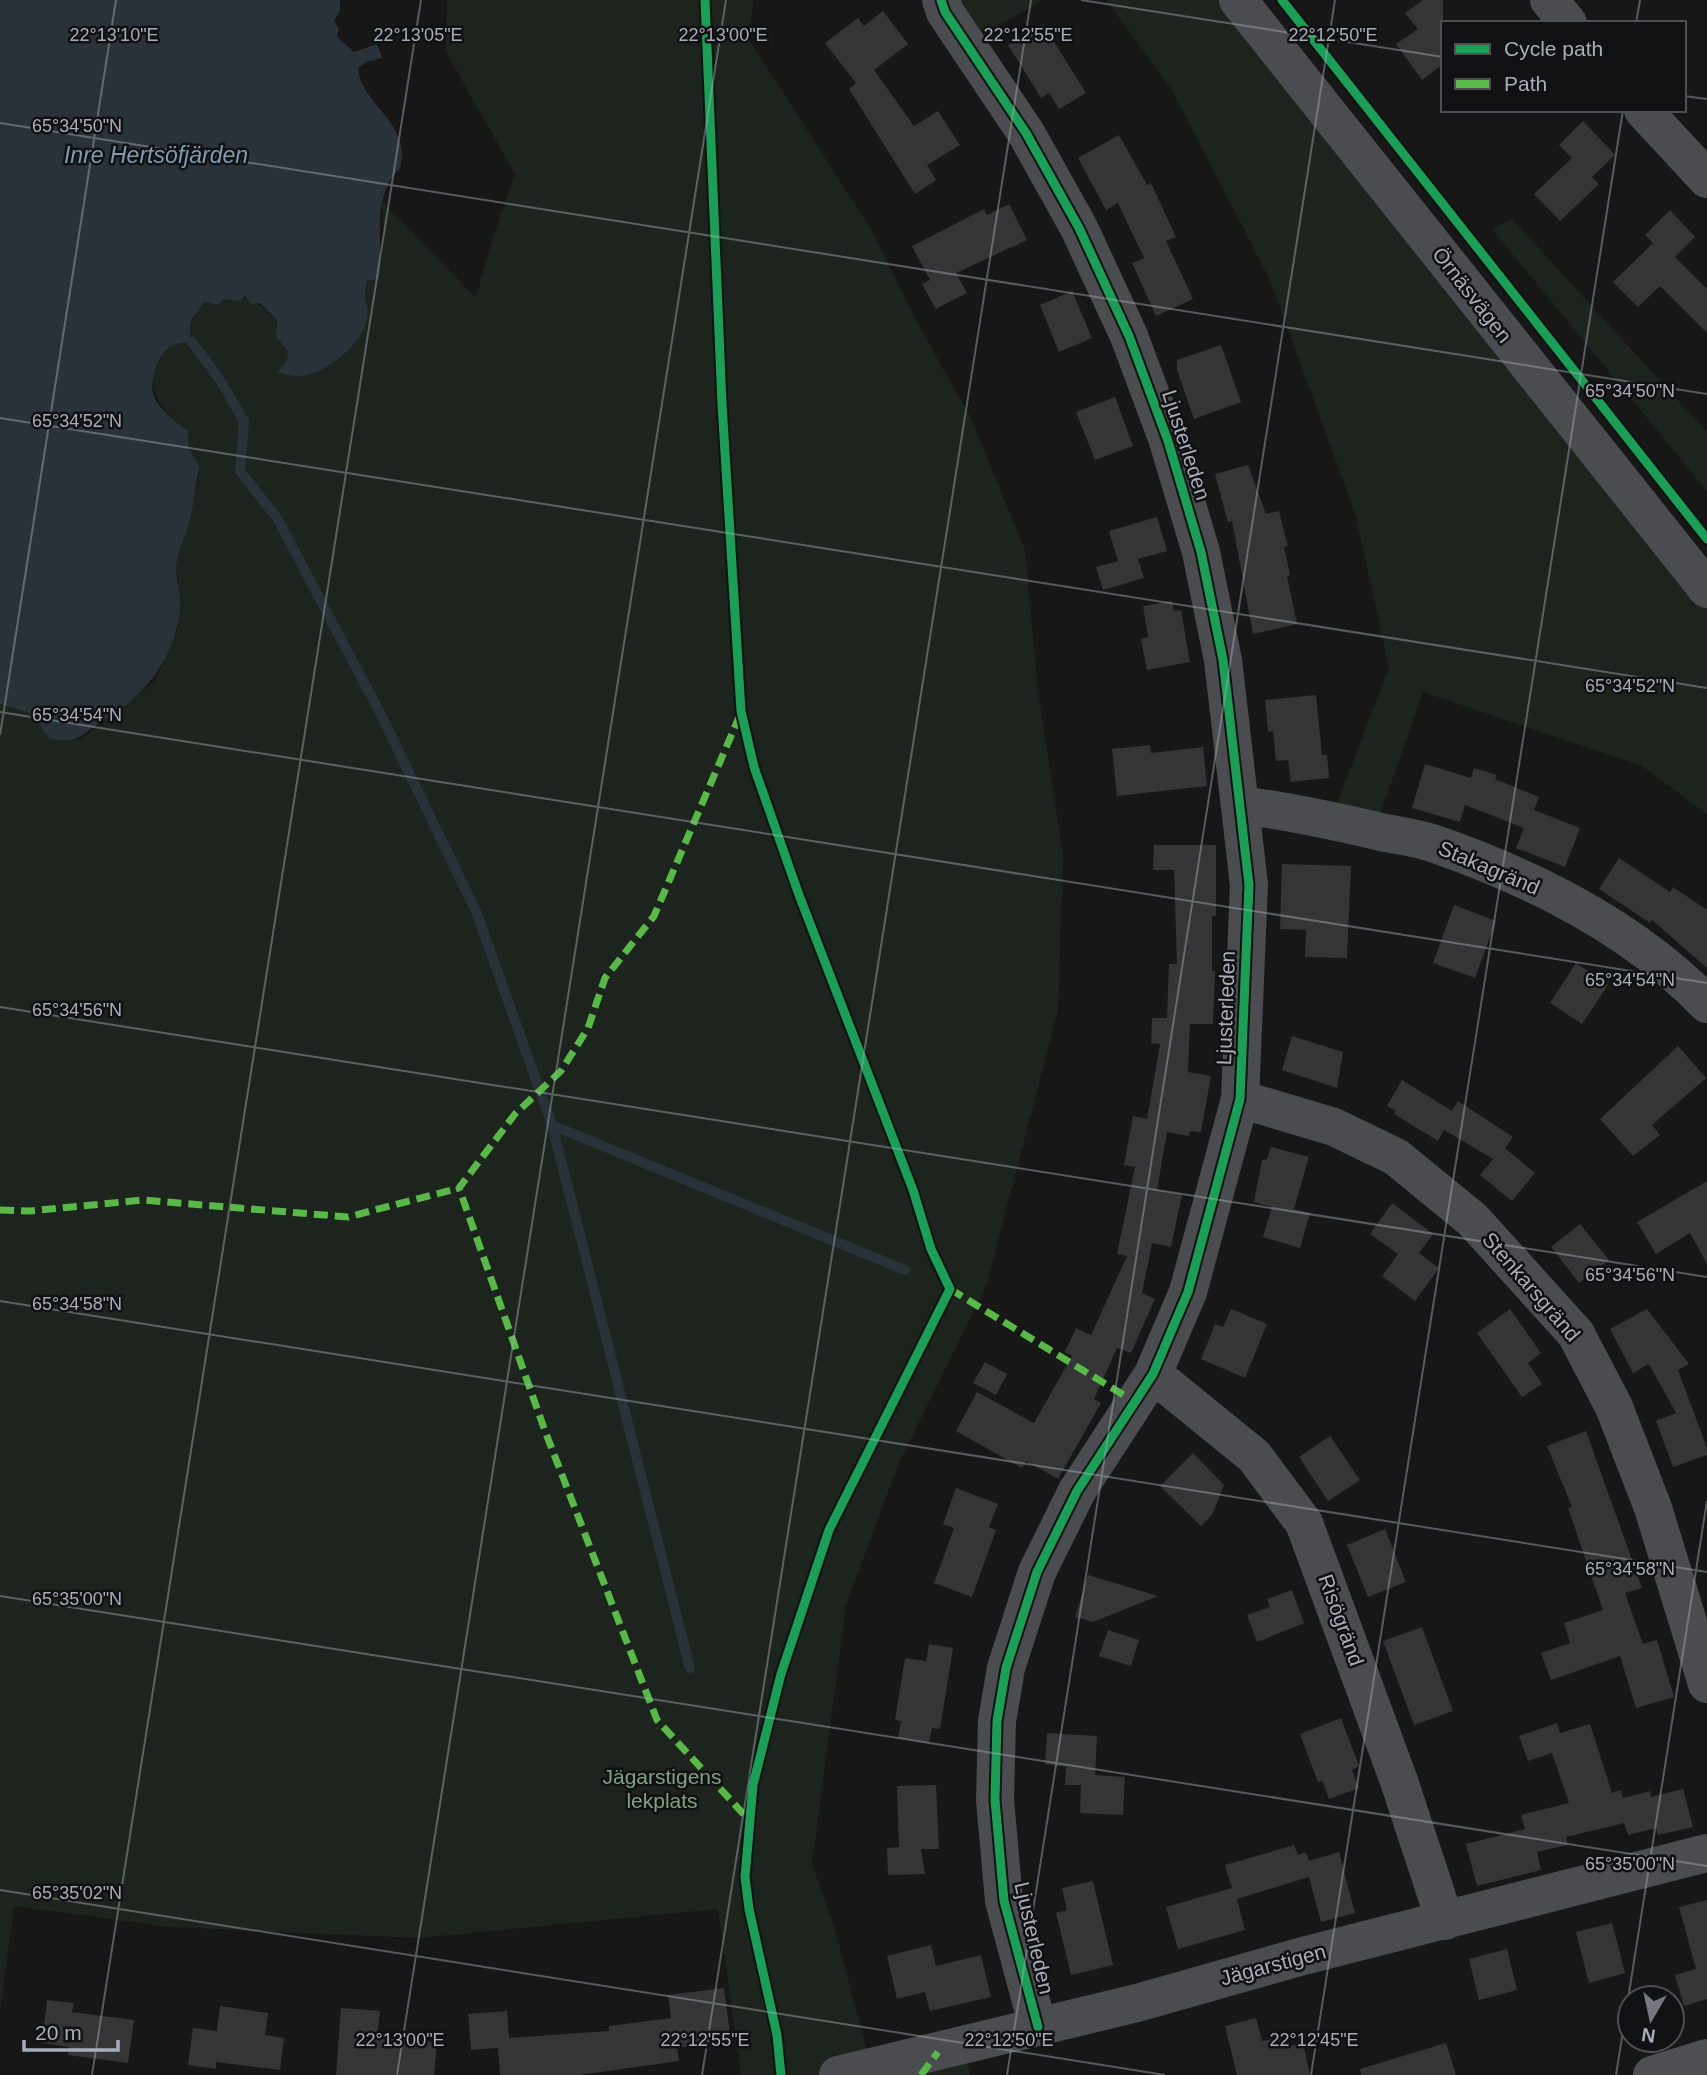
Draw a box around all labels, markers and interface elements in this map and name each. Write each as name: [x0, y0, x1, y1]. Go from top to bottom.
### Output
legend: [1441, 21, 1686, 112]
text: 22°13'10"E: [69, 25, 159, 45]
text: 22°13'05"E: [373, 25, 463, 45]
text: 22°13'00"E: [678, 25, 768, 45]
text: 22°12'55"E: [983, 25, 1073, 45]
text: 22°12'50"E: [1288, 25, 1378, 45]
text: Cycle path: [1504, 37, 1603, 60]
text: Path: [1504, 72, 1547, 95]
text: 65°34'50"N: [32, 116, 122, 136]
water label: Inre Hertsöfjärden: [64, 142, 248, 168]
street label: Örnäsvägen: [1428, 243, 1517, 347]
text: 65°34'50"N: [1585, 381, 1675, 401]
street label: Ljusterleden: [1158, 387, 1215, 503]
text: 65°34'52"N: [32, 411, 122, 431]
text: 65°34'52"N: [1585, 676, 1675, 696]
text: 65°34'54"N: [32, 705, 122, 725]
street label: Stakagränd: [1435, 836, 1543, 899]
street label: Ljusterleden: [1212, 950, 1239, 1066]
text: 65°34'54"N: [1585, 970, 1675, 990]
text: 65°34'56"N: [32, 1000, 122, 1020]
street label: Stenkarsgränd: [1478, 1228, 1585, 1346]
text: 65°34'56"N: [1585, 1265, 1675, 1285]
text: 65°34'58"N: [32, 1294, 122, 1314]
text: 65°34'58"N: [1585, 1559, 1675, 1579]
street label: Risögränd: [1314, 1571, 1369, 1669]
text: 65°35'00"N: [32, 1589, 122, 1609]
park label: Jägarstigens lekplats: [602, 1765, 722, 1812]
text: 65°35'00"N: [1585, 1854, 1675, 1874]
street label: Ljusterleden: [1010, 1880, 1059, 1996]
text: 65°35'02"N: [32, 1883, 122, 1903]
street label: Jägarstigen: [1217, 1939, 1328, 1990]
north arrow: [1616, 1984, 1686, 2054]
scale bar: [24, 2008, 119, 2052]
text: 20 m: [35, 2021, 82, 2044]
text: N: [1640, 2024, 1657, 2047]
text: 22°13'00"E: [355, 2030, 445, 2050]
text: 22°12'55"E: [660, 2030, 750, 2050]
text: 22°12'50"E: [964, 2030, 1054, 2050]
text: 22°12'45"E: [1269, 2030, 1359, 2050]

